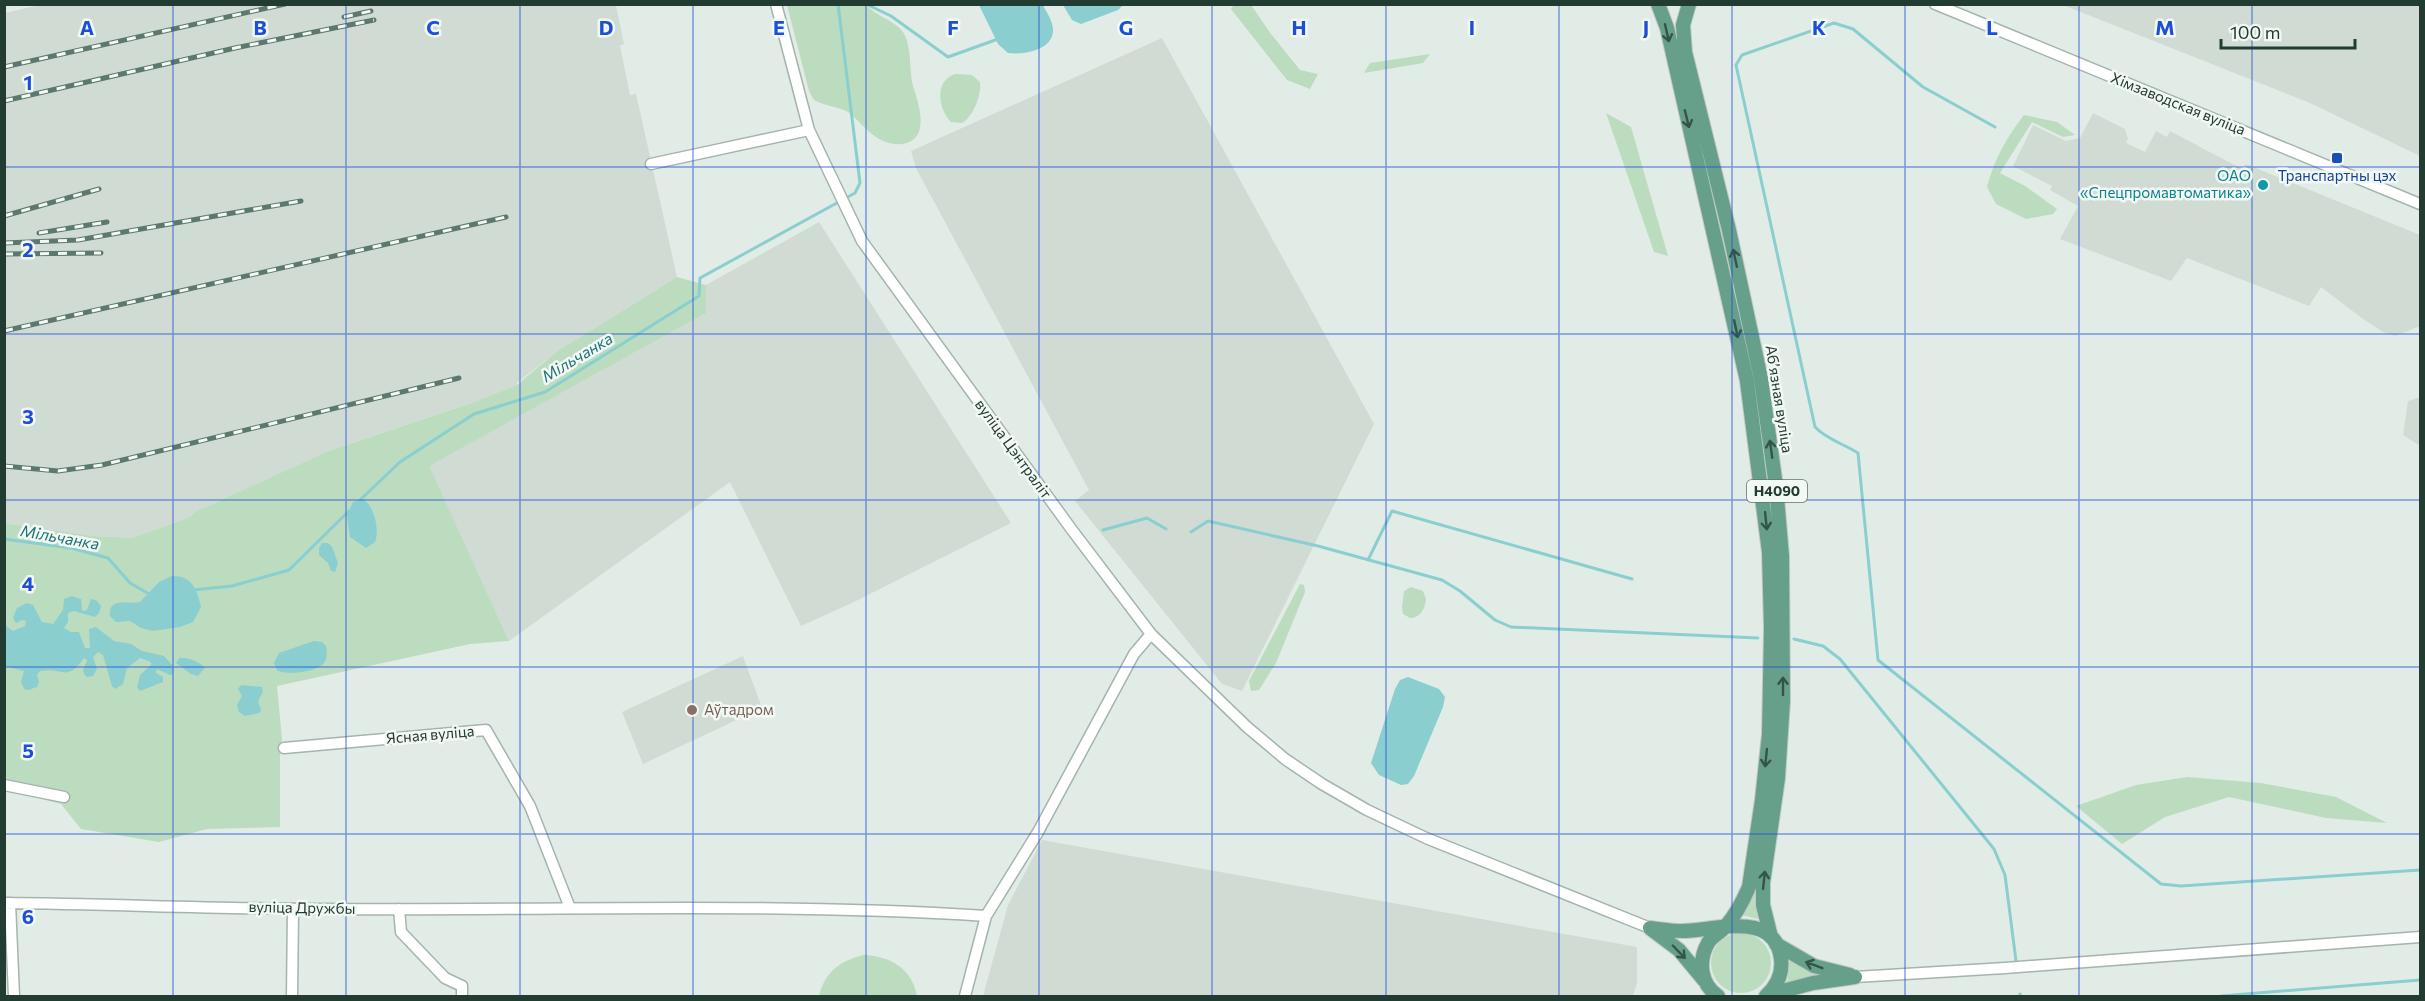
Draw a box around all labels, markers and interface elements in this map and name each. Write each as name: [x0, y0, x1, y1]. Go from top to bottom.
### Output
scale bar: [2221, 12, 2354, 50]
text: A: [80, 15, 94, 39]
text: B: [253, 15, 267, 39]
text: C: [426, 15, 440, 39]
text: D: [599, 15, 613, 39]
text: E: [773, 15, 785, 39]
text: F: [947, 15, 959, 39]
text: G: [1119, 15, 1133, 39]
text: H: [1292, 15, 1307, 39]
text: I: [1469, 15, 1475, 39]
text: J: [1643, 15, 1649, 39]
text: K: [1812, 15, 1826, 39]
text: L: [1986, 15, 1998, 39]
text: M: [2155, 15, 2175, 39]
text: 100 m: [2230, 21, 2280, 43]
one-way arrow: [1662, 23, 1673, 42]
street label: Хімзаводская вуліца: [2108, 68, 2248, 138]
text: 1: [23, 70, 33, 94]
one-way arrow: [1681, 109, 1693, 128]
marker: Транспартны цэх: [2330, 151, 2344, 165]
place label: ОАО «Спецпромавтоматика»: [2080, 166, 2251, 201]
place label: Транспартны цэх: [2277, 166, 2397, 184]
marker: ОАО «Спецпромавтоматика»: [2256, 178, 2270, 192]
text: 2: [22, 237, 34, 261]
one-way arrow: [1729, 249, 1740, 268]
one-way arrow: [1731, 319, 1742, 338]
water label: Мільчанка: [538, 328, 616, 385]
street label: Абʼязная вуліца: [1763, 344, 1797, 454]
street label: вуліца Цэнтраліт: [972, 395, 1056, 501]
text: 3: [22, 404, 34, 428]
one-way arrow: [1766, 440, 1777, 460]
road number: Н4090: [1747, 480, 1807, 502]
one-way arrow: [1761, 511, 1772, 531]
water label: Мільчанка: [19, 520, 101, 553]
text: 4: [22, 571, 34, 595]
one-way arrow: [1778, 676, 1789, 696]
place label: Аўтадром: [704, 700, 774, 718]
marker: Аўтадром: [685, 703, 699, 717]
street label: Ясная вуліца: [385, 721, 475, 747]
text: 5: [22, 738, 34, 762]
one-way arrow: [1760, 748, 1771, 768]
one-way arrow: [1759, 870, 1770, 890]
street label: вуліца Дружбы: [248, 897, 356, 917]
text: 6: [22, 904, 34, 928]
one-way arrow: [1671, 944, 1686, 959]
one-way arrow: [1805, 958, 1824, 969]

